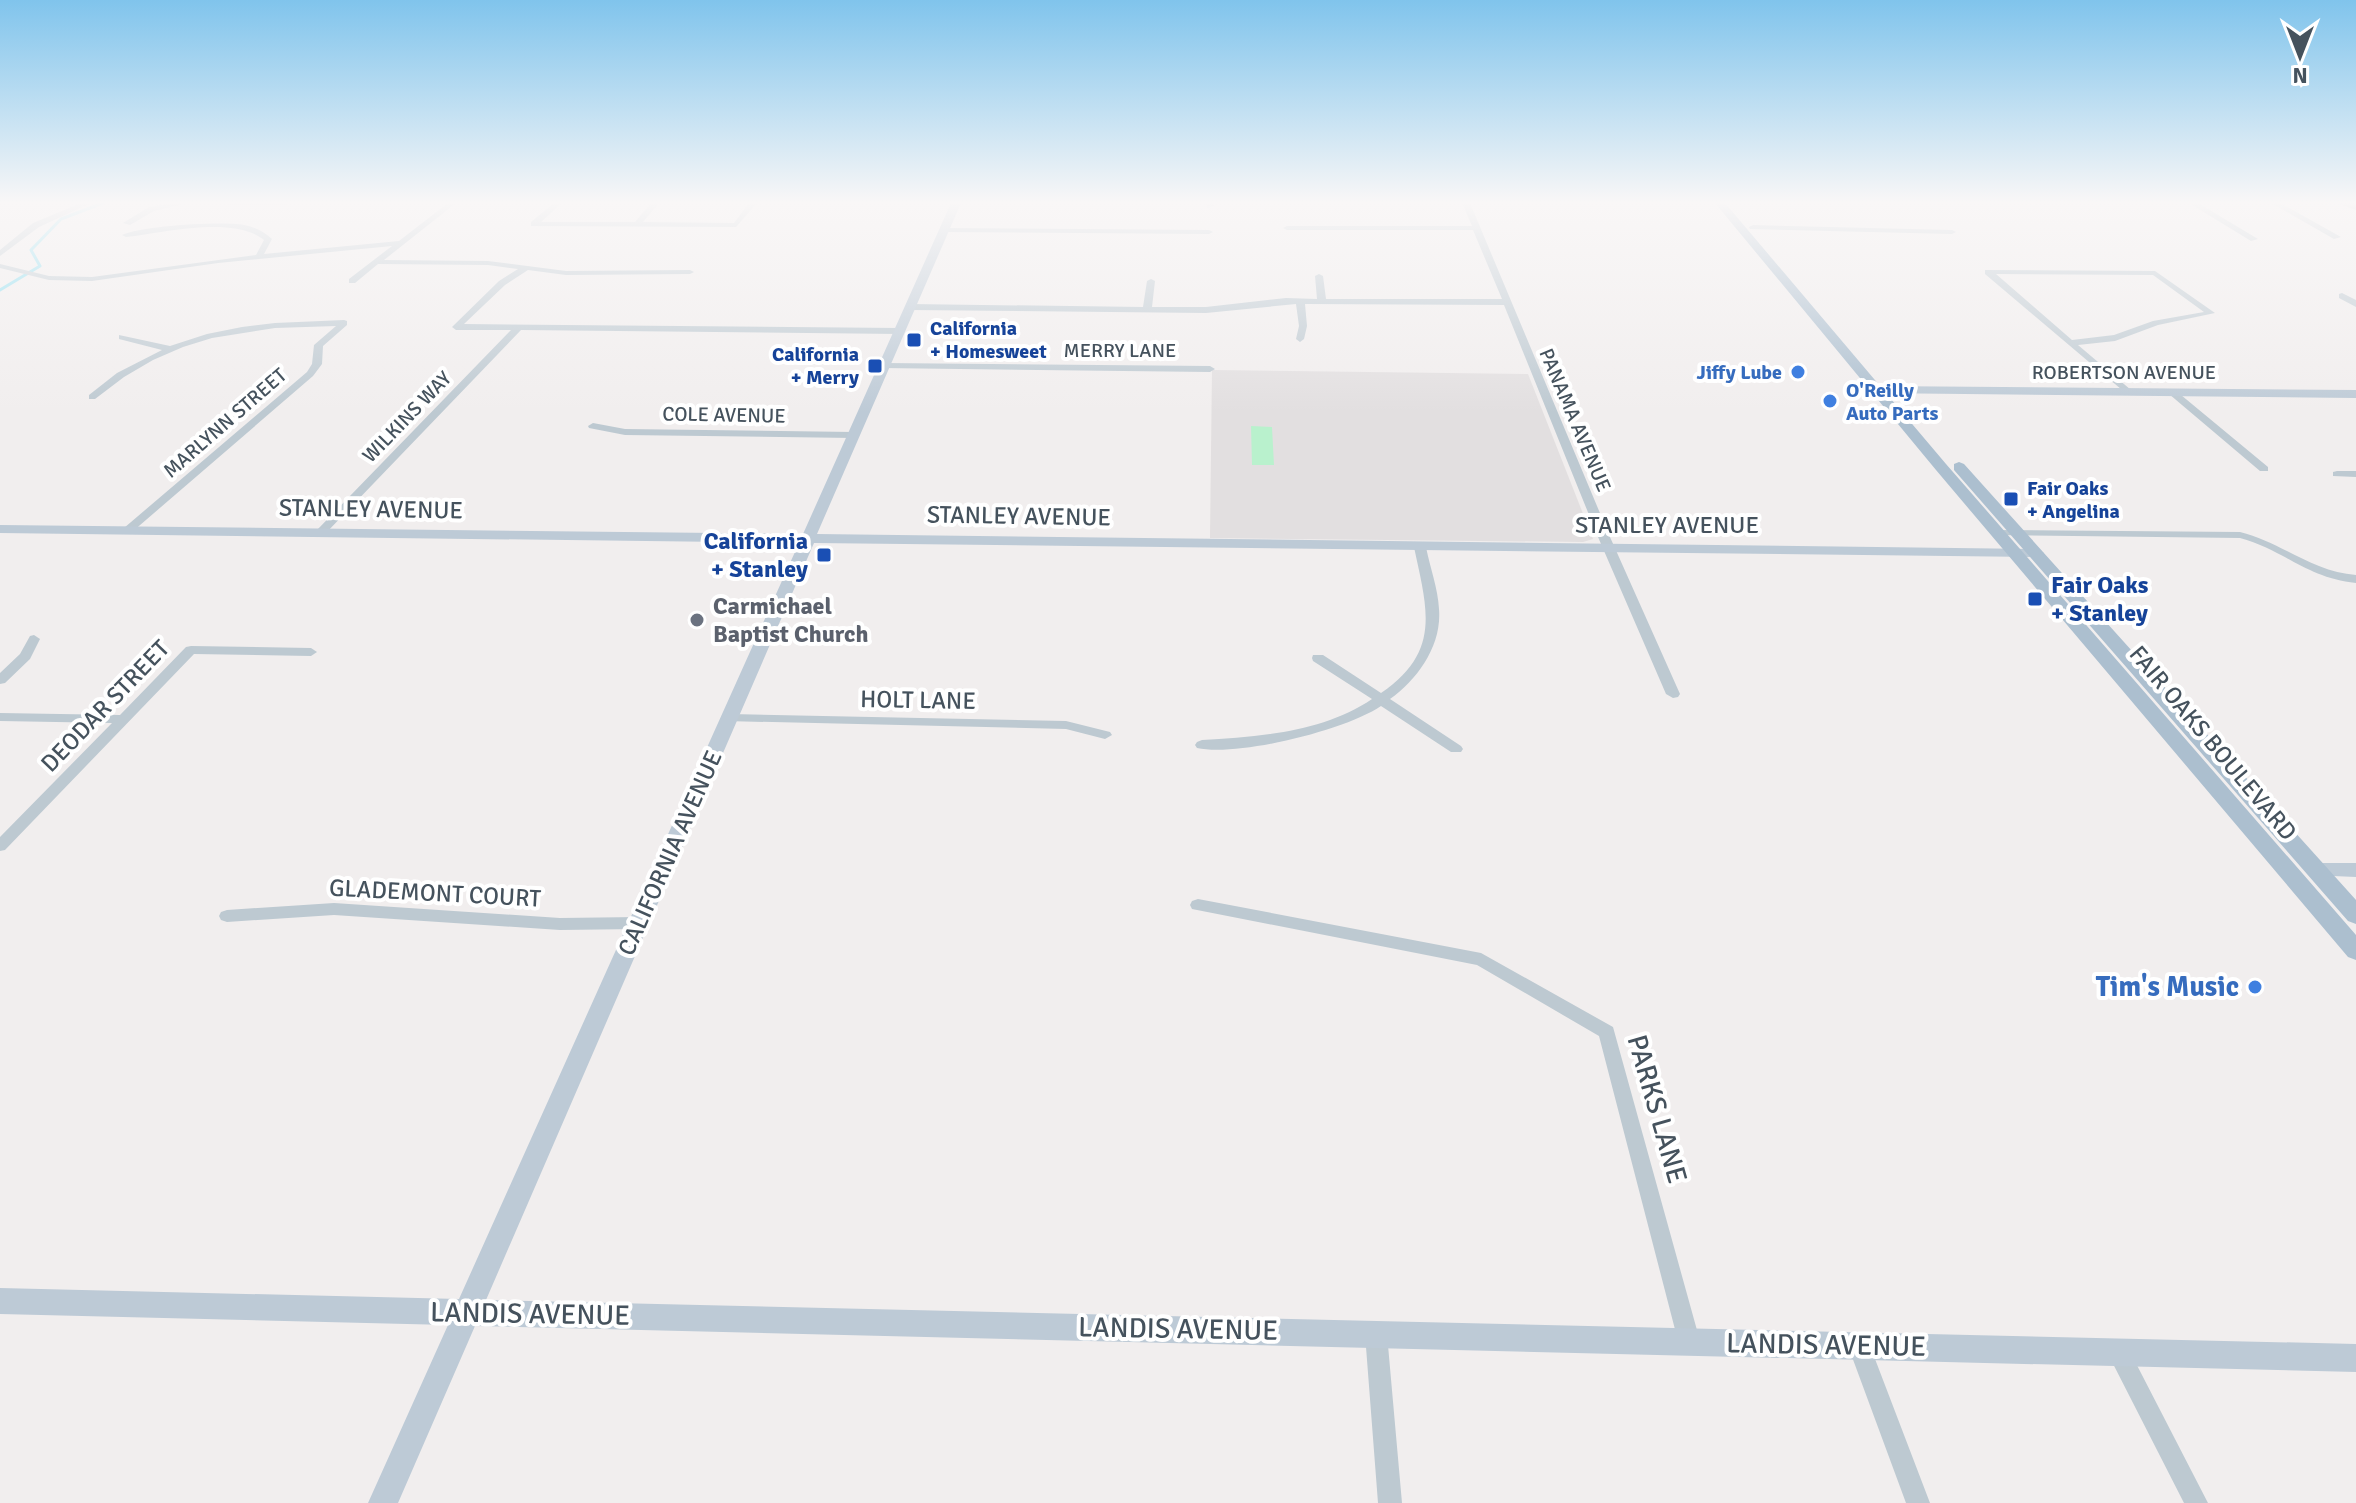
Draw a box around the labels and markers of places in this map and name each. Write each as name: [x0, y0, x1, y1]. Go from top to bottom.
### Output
place label: California + Homesweet: [930, 316, 1047, 364]
marker: California + Homesweet: [905, 331, 923, 349]
place label: California + Merry: [772, 342, 859, 390]
marker: California + Merry: [866, 357, 884, 375]
place label: Jiffy Lube: [1696, 360, 1782, 385]
marker: Jiffy Lube: [1789, 363, 1807, 381]
place label: O'Reilly Auto Parts: [1846, 378, 1938, 426]
marker: O'Reilly Auto Parts: [1821, 392, 1839, 410]
place label: Fair Oaks + Angelina: [2027, 476, 2120, 524]
marker: Fair Oaks + Angelina: [2002, 490, 2020, 508]
place label: California + Stanley: [704, 526, 808, 584]
marker: California + Stanley: [815, 546, 833, 564]
place label: Fair Oaks + Stanley: [2051, 570, 2149, 628]
marker: Fair Oaks + Stanley: [2026, 590, 2044, 608]
place label: Carmichael Baptist Church: [713, 591, 868, 649]
marker: Carmichael Baptist Church: [688, 611, 706, 629]
place label: Tim's Music: [2096, 970, 2239, 1004]
marker: Tim's Music: [2246, 978, 2264, 996]

